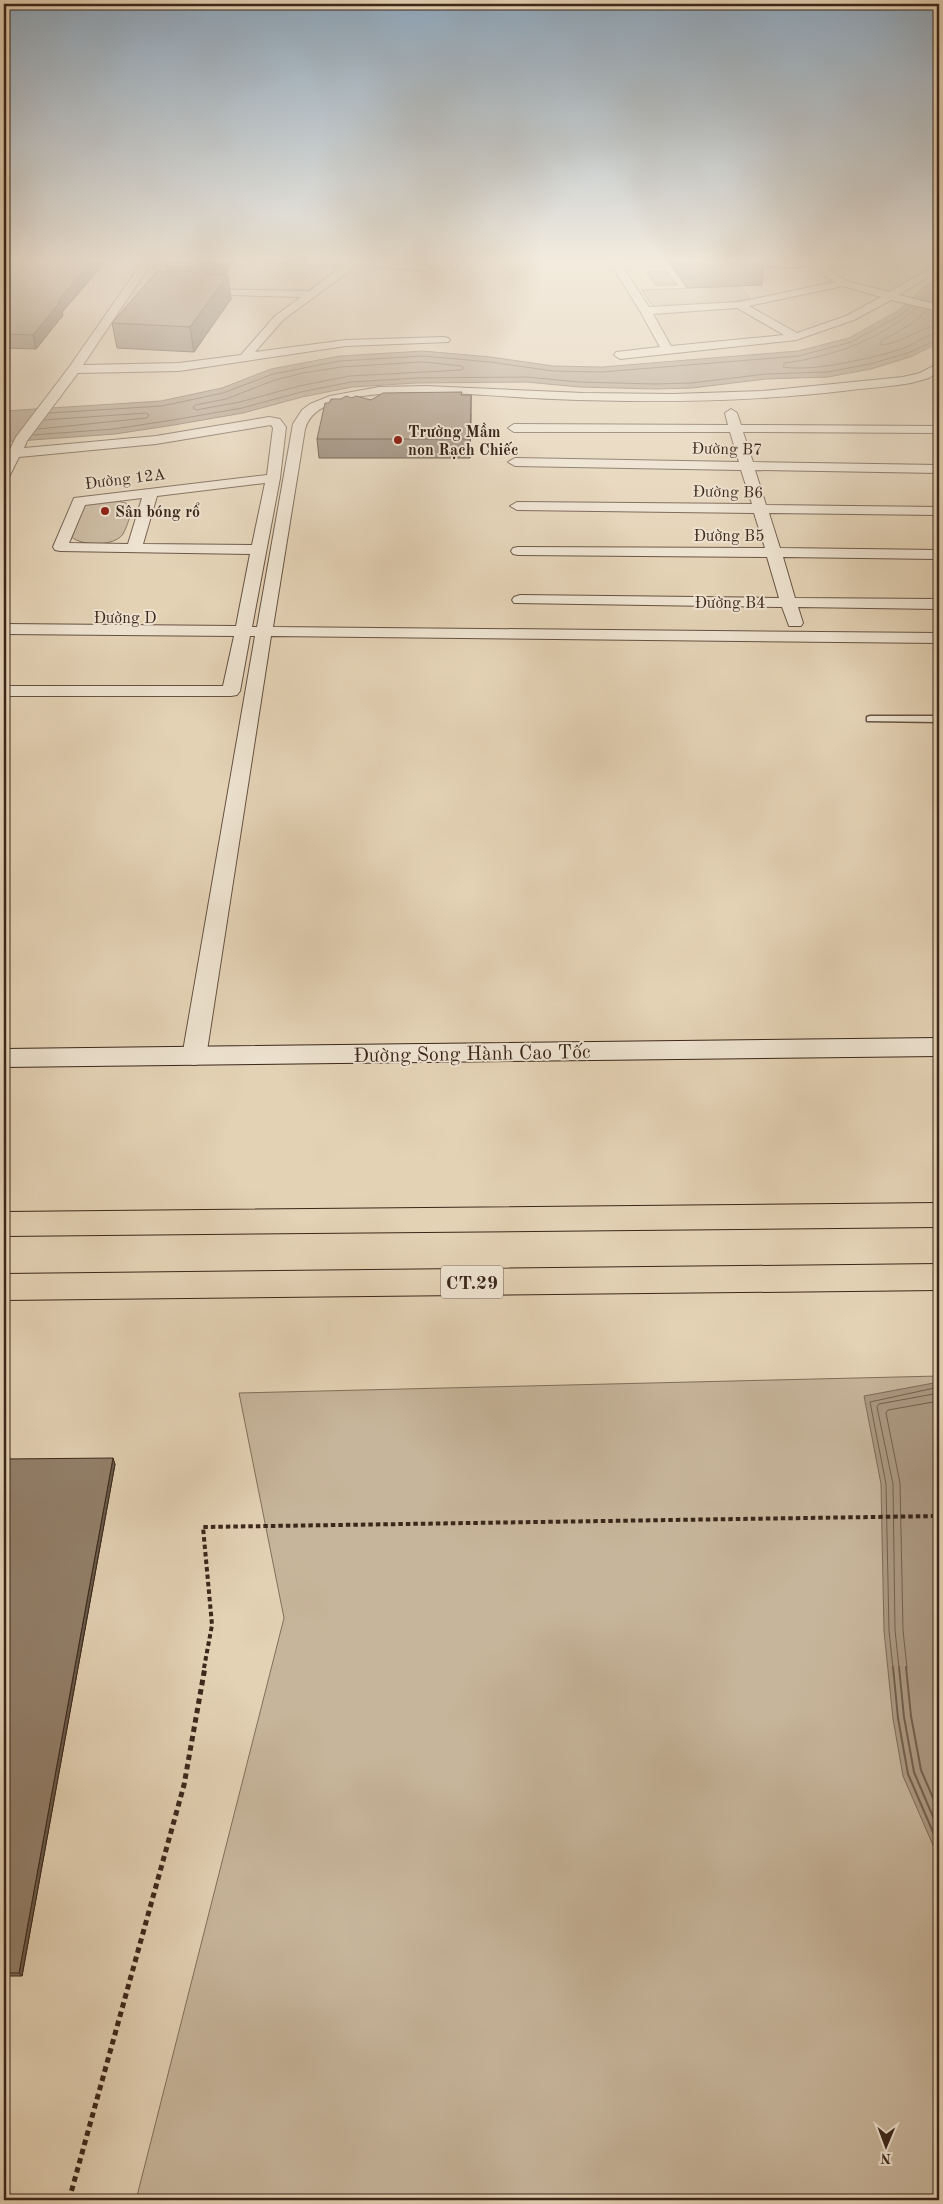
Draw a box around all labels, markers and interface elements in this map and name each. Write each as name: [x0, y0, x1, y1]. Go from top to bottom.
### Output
place label: Trường Mầm non Rạch Chiếc: [408, 422, 518, 459]
marker: Trường Mầm non Rạch Chiếc: [392, 434, 404, 446]
street label: Đường B7: [691, 441, 763, 459]
street label: Đường 12A: [84, 467, 167, 493]
street label: Đường B6: [692, 484, 764, 502]
place label: Sân bóng rổ: [115, 502, 200, 521]
marker: Sân bóng rổ: [99, 505, 111, 517]
street label: Đường B5: [694, 529, 764, 545]
street label: Đường B4: [695, 596, 765, 612]
street label: Đường D: [93, 611, 157, 627]
street label: Đường Song Hành Cao Tốc: [353, 1043, 591, 1067]
road number: CT.29: [441, 1265, 503, 1298]
north arrow: [860, 2122, 910, 2172]
text: N: [880, 2151, 891, 2165]

